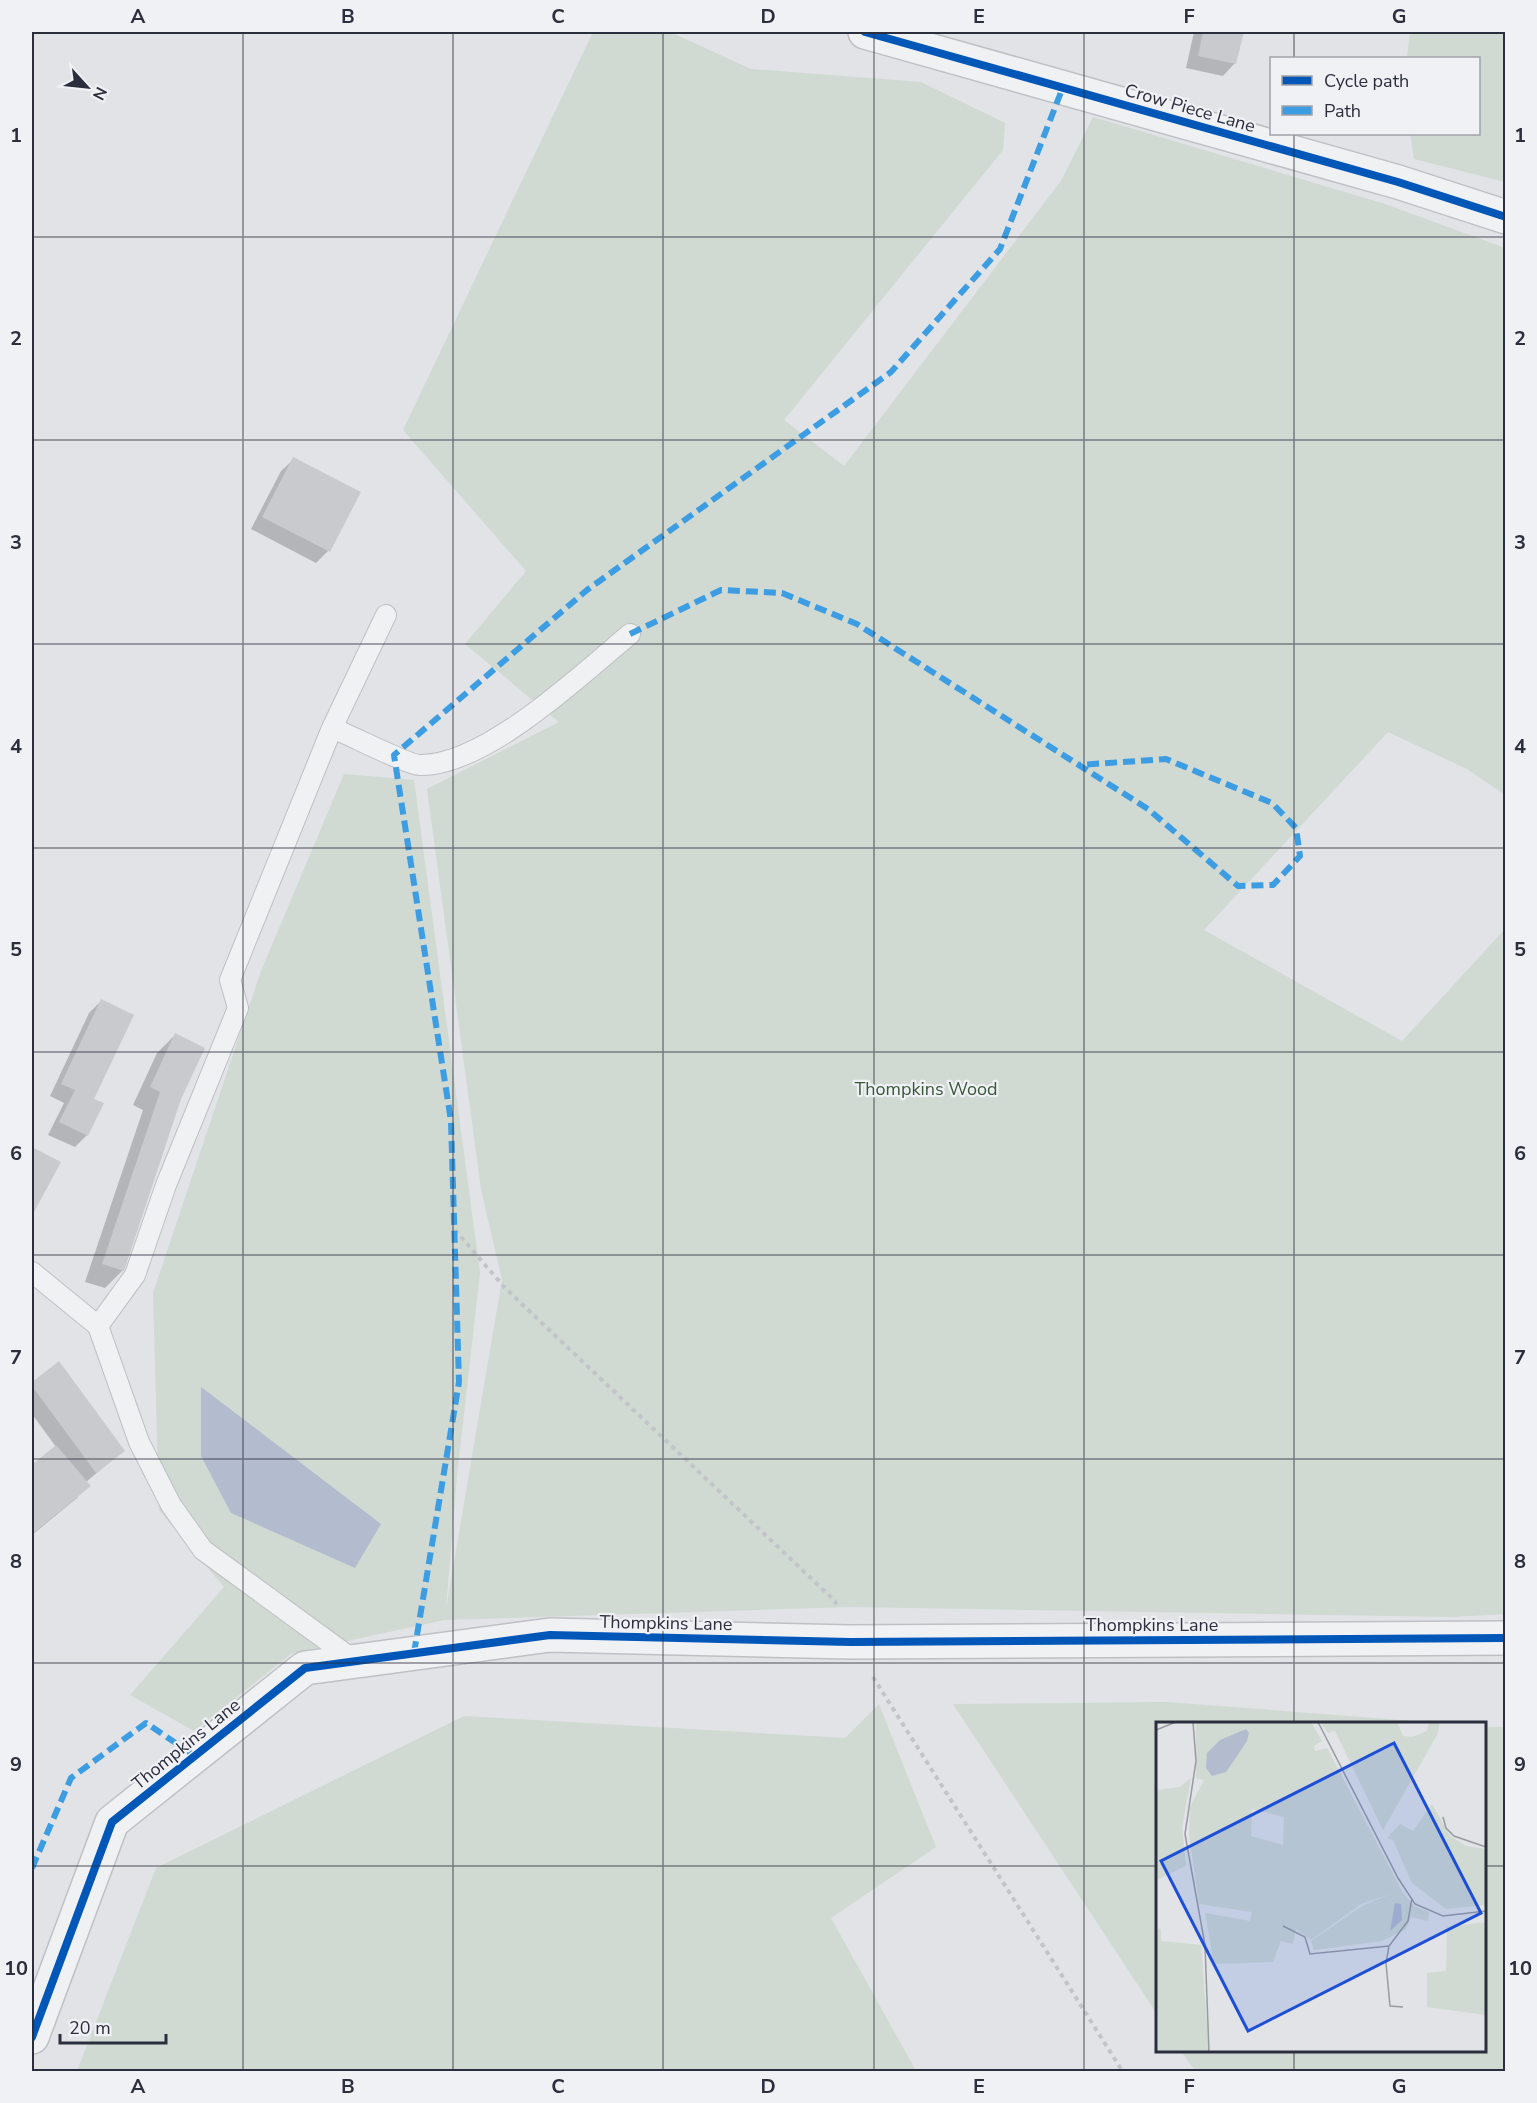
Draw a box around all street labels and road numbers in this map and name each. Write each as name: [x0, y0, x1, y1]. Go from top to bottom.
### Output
street label: Crow Piece Lane: [1122, 78, 1258, 138]
street label: Thompkins Lane: [599, 1610, 733, 1636]
street label: Thompkins Lane: [1086, 1613, 1218, 1637]
street label: Thompkins Lane: [127, 1693, 245, 1795]

